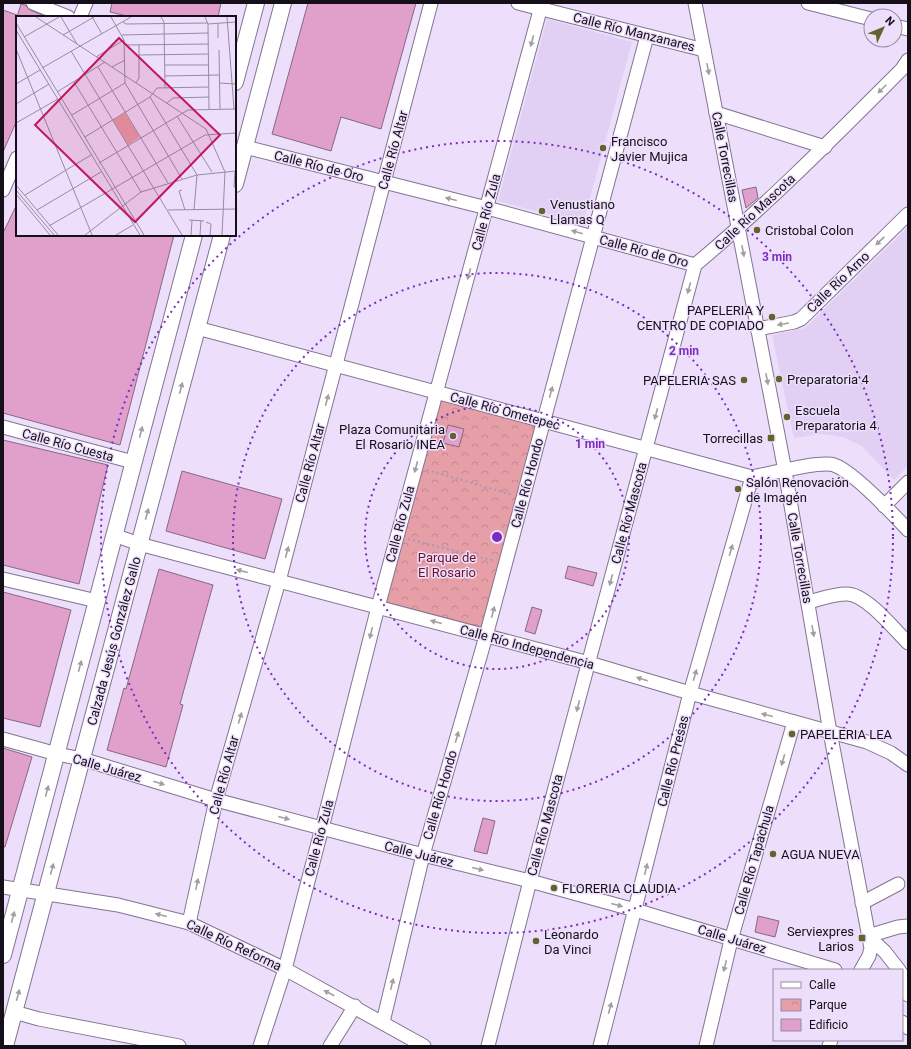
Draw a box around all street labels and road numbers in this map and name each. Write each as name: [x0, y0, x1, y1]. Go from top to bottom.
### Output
street label: Calle Río Manzanares: [571, 10, 697, 54]
street label: Calle Río Altar: [375, 108, 411, 191]
street label: Calle Torrecillas: [709, 110, 741, 204]
street label: Calle Río de Oro: [273, 148, 365, 184]
street label: Calle Río Mascota: [712, 171, 798, 253]
street label: Calle Río Zula: [469, 172, 503, 252]
street label: Calle Río de Oro: [598, 232, 690, 270]
street label: Calle Río Arno: [804, 248, 872, 316]
street label: Calle Río Ometepec: [448, 389, 562, 433]
street label: Calle Río Altar: [292, 421, 328, 504]
street label: Calle Río Cuesta: [20, 426, 116, 464]
street label: Calle Río Hondo: [508, 436, 546, 530]
street label: Calle Río Mascota: [608, 461, 650, 565]
street label: Calle Río Zula: [383, 484, 417, 564]
street label: Calle Torrecillas: [785, 511, 815, 605]
street label: Calzada Jesús González Gallo: [84, 555, 144, 727]
street label: Calle Río Independencia: [458, 622, 596, 672]
street label: Calle Río Presas: [654, 713, 692, 808]
street label: Calle Río Altar: [206, 733, 242, 816]
street label: Calle Río Hondo: [420, 748, 460, 842]
street label: Calle Juárez: [71, 751, 144, 785]
street label: Calle Río Mascota: [524, 773, 566, 877]
street label: Calle Río Zula: [302, 798, 336, 878]
street label: Calle Río Tapachula: [731, 803, 777, 917]
street label: Calle Juárez: [383, 838, 456, 870]
street label: Calle Río Reforma: [184, 916, 284, 974]
street label: Calle Juárez: [696, 921, 769, 957]

